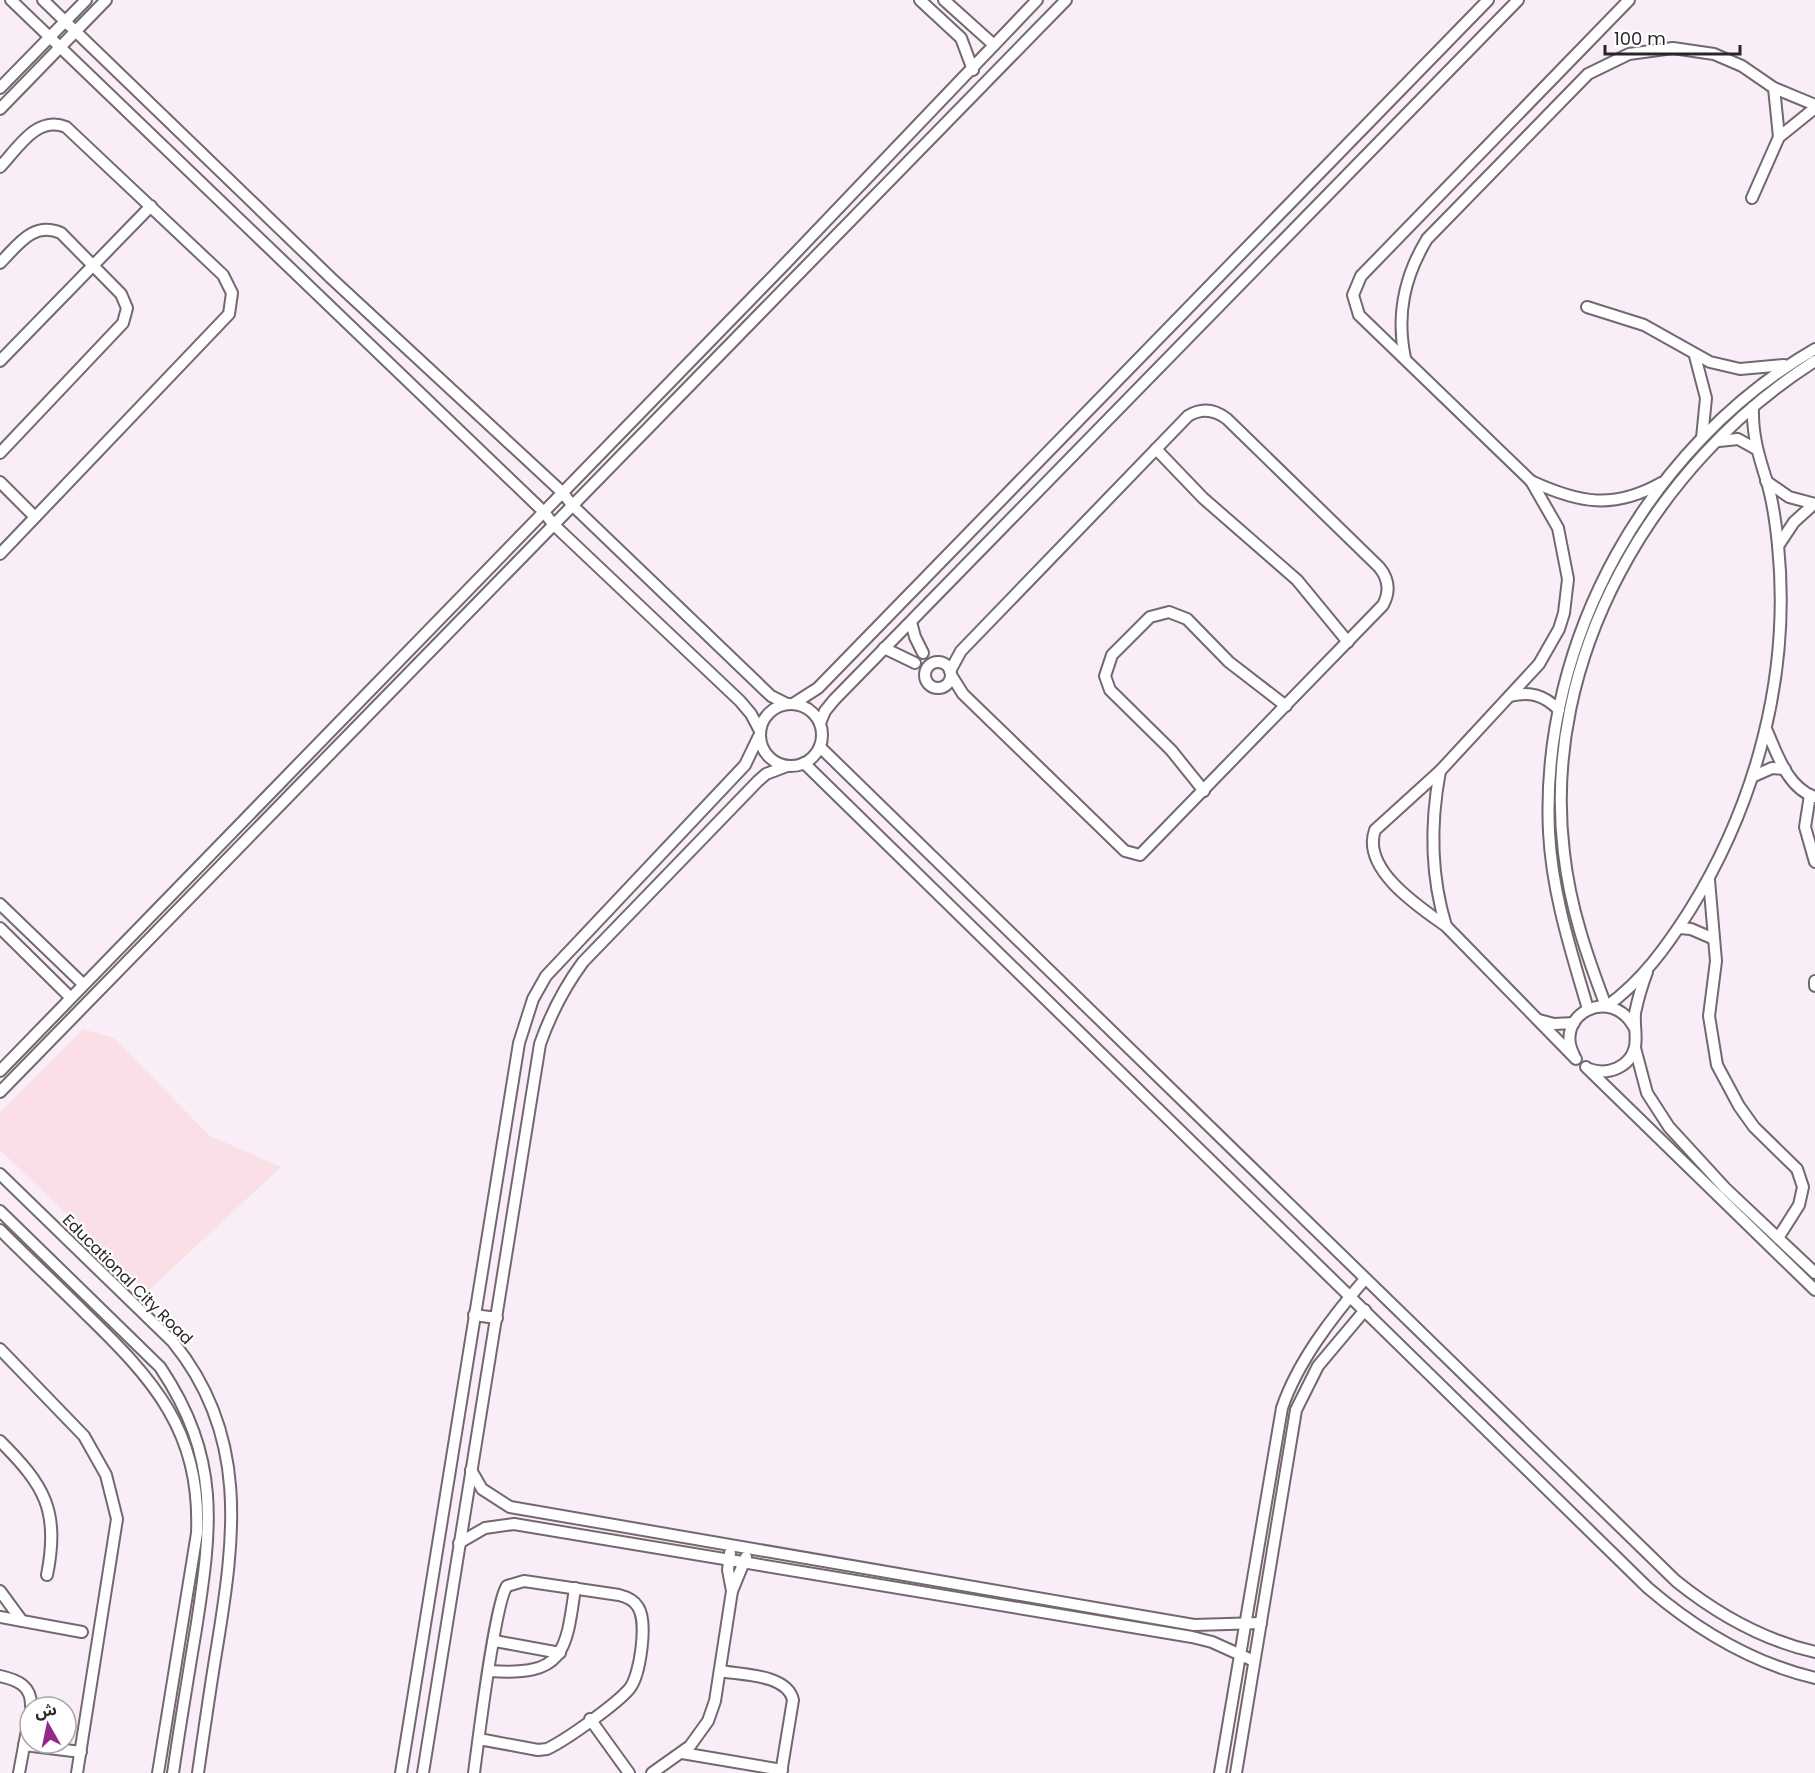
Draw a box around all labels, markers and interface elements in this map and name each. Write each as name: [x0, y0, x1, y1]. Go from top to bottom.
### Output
scale bar: [1605, 18, 1740, 56]
text: 100 m: [1614, 26, 1666, 51]
street label: Educational City Road: [57, 1209, 198, 1350]
north arrow: [18, 1695, 78, 1755]
text: ش: [33, 1698, 58, 1724]

